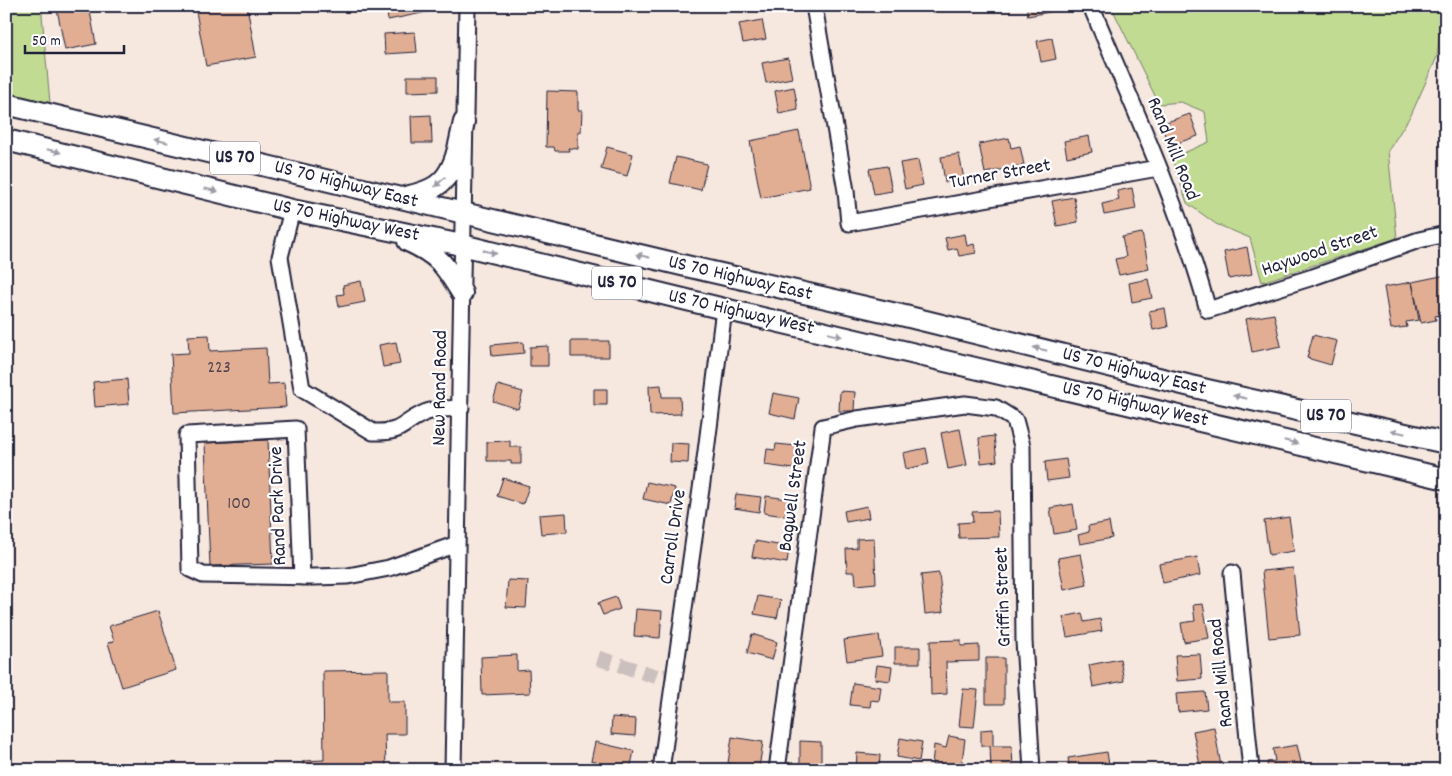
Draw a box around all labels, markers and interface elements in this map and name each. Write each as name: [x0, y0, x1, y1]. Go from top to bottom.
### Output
scale bar: [25, 22, 124, 54]
text: 50 m: [32, 31, 61, 53]
street label: Rand Mill Road: [1139, 93, 1205, 205]
one-way arrow: [153, 137, 168, 145]
road number: US 70: [210, 142, 260, 174]
one-way arrow: [46, 147, 61, 155]
street label: Turner Street: [947, 152, 1053, 198]
street label: US 70 Highway East: [271, 154, 421, 216]
one-way arrow: [434, 176, 446, 188]
one-way arrow: [204, 186, 219, 194]
street label: US 70 Highway West: [270, 192, 422, 250]
street label: Haywood Street: [1258, 219, 1382, 285]
one-way arrow: [482, 248, 497, 256]
street label: US 70 Highway East: [665, 249, 815, 309]
one-way arrow: [636, 252, 651, 260]
road number: US 70: [592, 266, 642, 300]
street label: US 70 Highway West: [665, 283, 817, 343]
street label: New Rand Road: [426, 330, 456, 446]
one-way arrow: [827, 331, 842, 339]
street label: US 70 Highway East: [1059, 341, 1209, 403]
one-way arrow: [1033, 345, 1048, 353]
house number: 223: [207, 356, 231, 381]
street label: US 70 Highway West: [1059, 375, 1211, 435]
one-way arrow: [1232, 393, 1247, 401]
road number: US 70: [1301, 400, 1351, 432]
one-way arrow: [1391, 428, 1406, 436]
one-way arrow: [1284, 438, 1299, 446]
street label: Bagwell Street: [772, 439, 816, 553]
street label: Rand Park Drive: [263, 446, 295, 566]
street label: Carroll Drive: [653, 487, 695, 586]
house number: 100: [227, 492, 251, 517]
street label: Griffin Street: [988, 546, 1020, 648]
street label: Rand Mill Road: [1202, 617, 1242, 729]

